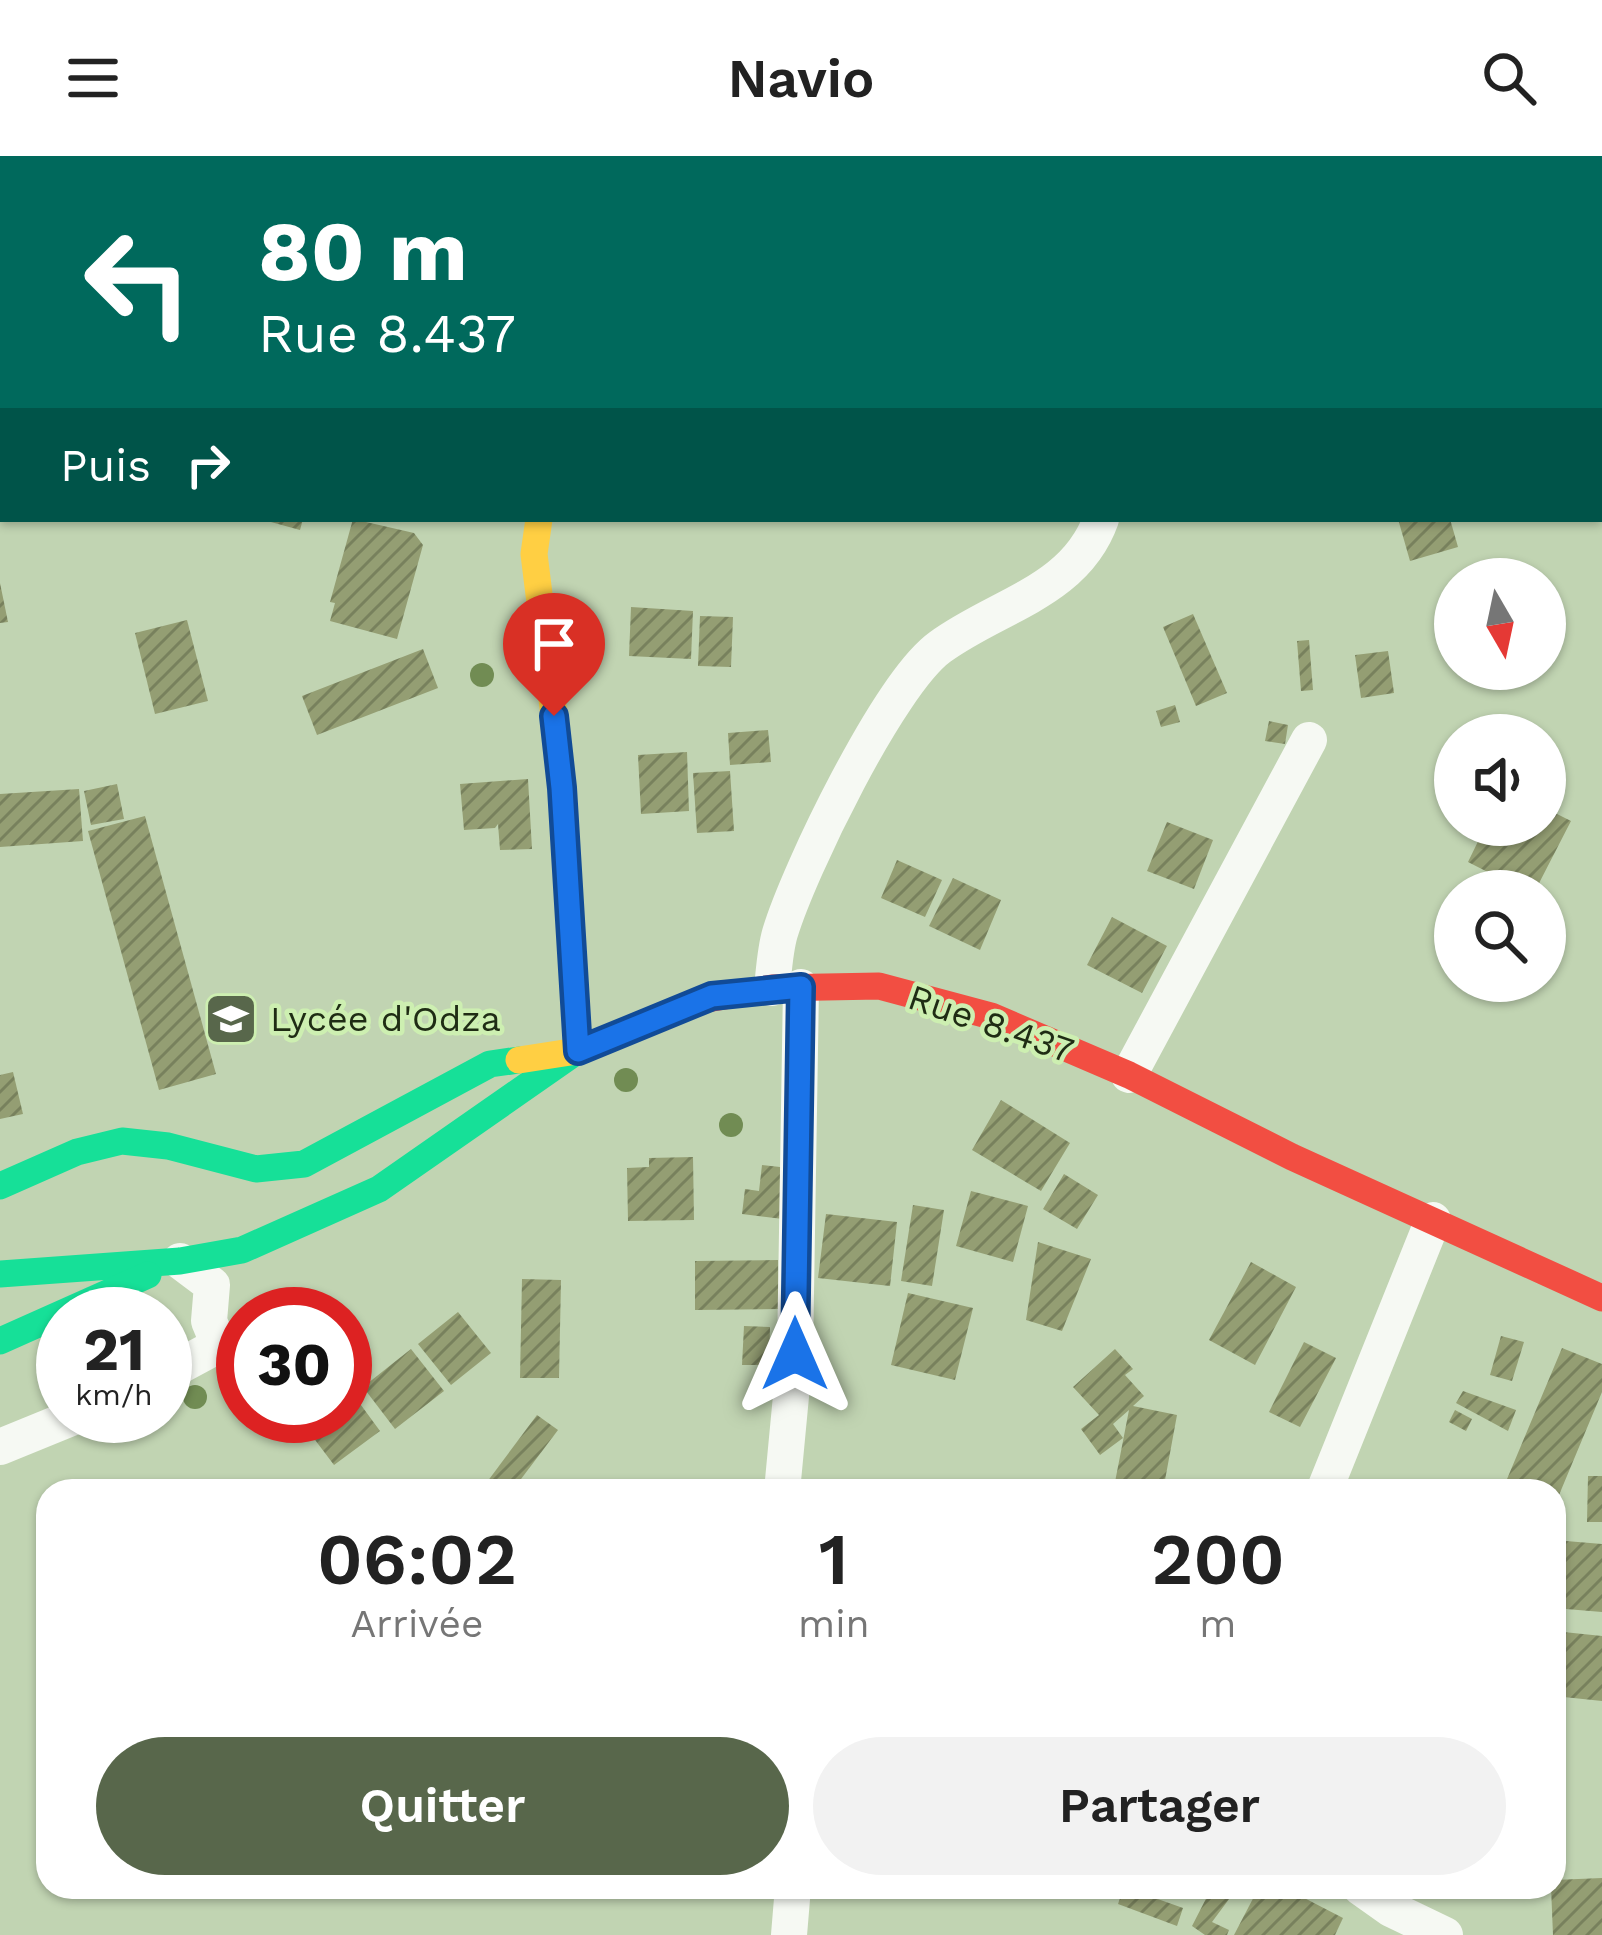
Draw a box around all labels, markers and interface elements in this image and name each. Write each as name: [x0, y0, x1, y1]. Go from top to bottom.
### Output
icon: menu: [60, 45, 126, 111]
icon: search: [1476, 45, 1542, 111]
text: Navio: [728, 47, 874, 110]
text: 80 m: [258, 202, 468, 300]
icon: left: [60, 204, 216, 360]
text: Rue 8.437: [258, 302, 516, 365]
icon: right: [175, 432, 241, 498]
text: Puis: [60, 439, 151, 492]
north arrow: [1434, 558, 1566, 690]
map controls: [1434, 558, 1566, 1002]
pin: [503, 593, 605, 716]
icon: arrive: [521, 611, 587, 677]
button: sound: [1434, 714, 1566, 846]
button: search: [1434, 870, 1566, 1002]
street label: Rue 8.437: [903, 976, 1079, 1072]
school or university icon: Lycée d'Odza: [203, 991, 259, 1047]
place label: Lycée d'Odza: [270, 998, 501, 1040]
speed limit sign: 30: [216, 1287, 372, 1443]
position arrow: [732, 1291, 858, 1417]
text: 21: [83, 1314, 145, 1385]
text: km/h: [75, 1377, 153, 1412]
text: 06:02: [317, 1517, 517, 1601]
text: 1: [819, 1517, 849, 1601]
text: 200: [1151, 1517, 1285, 1601]
text: Arrivée: [350, 1601, 484, 1646]
text: min: [798, 1601, 870, 1646]
text: m: [1199, 1601, 1236, 1646]
button: Quitter: [96, 1737, 789, 1875]
button: Partager: [813, 1737, 1506, 1875]

